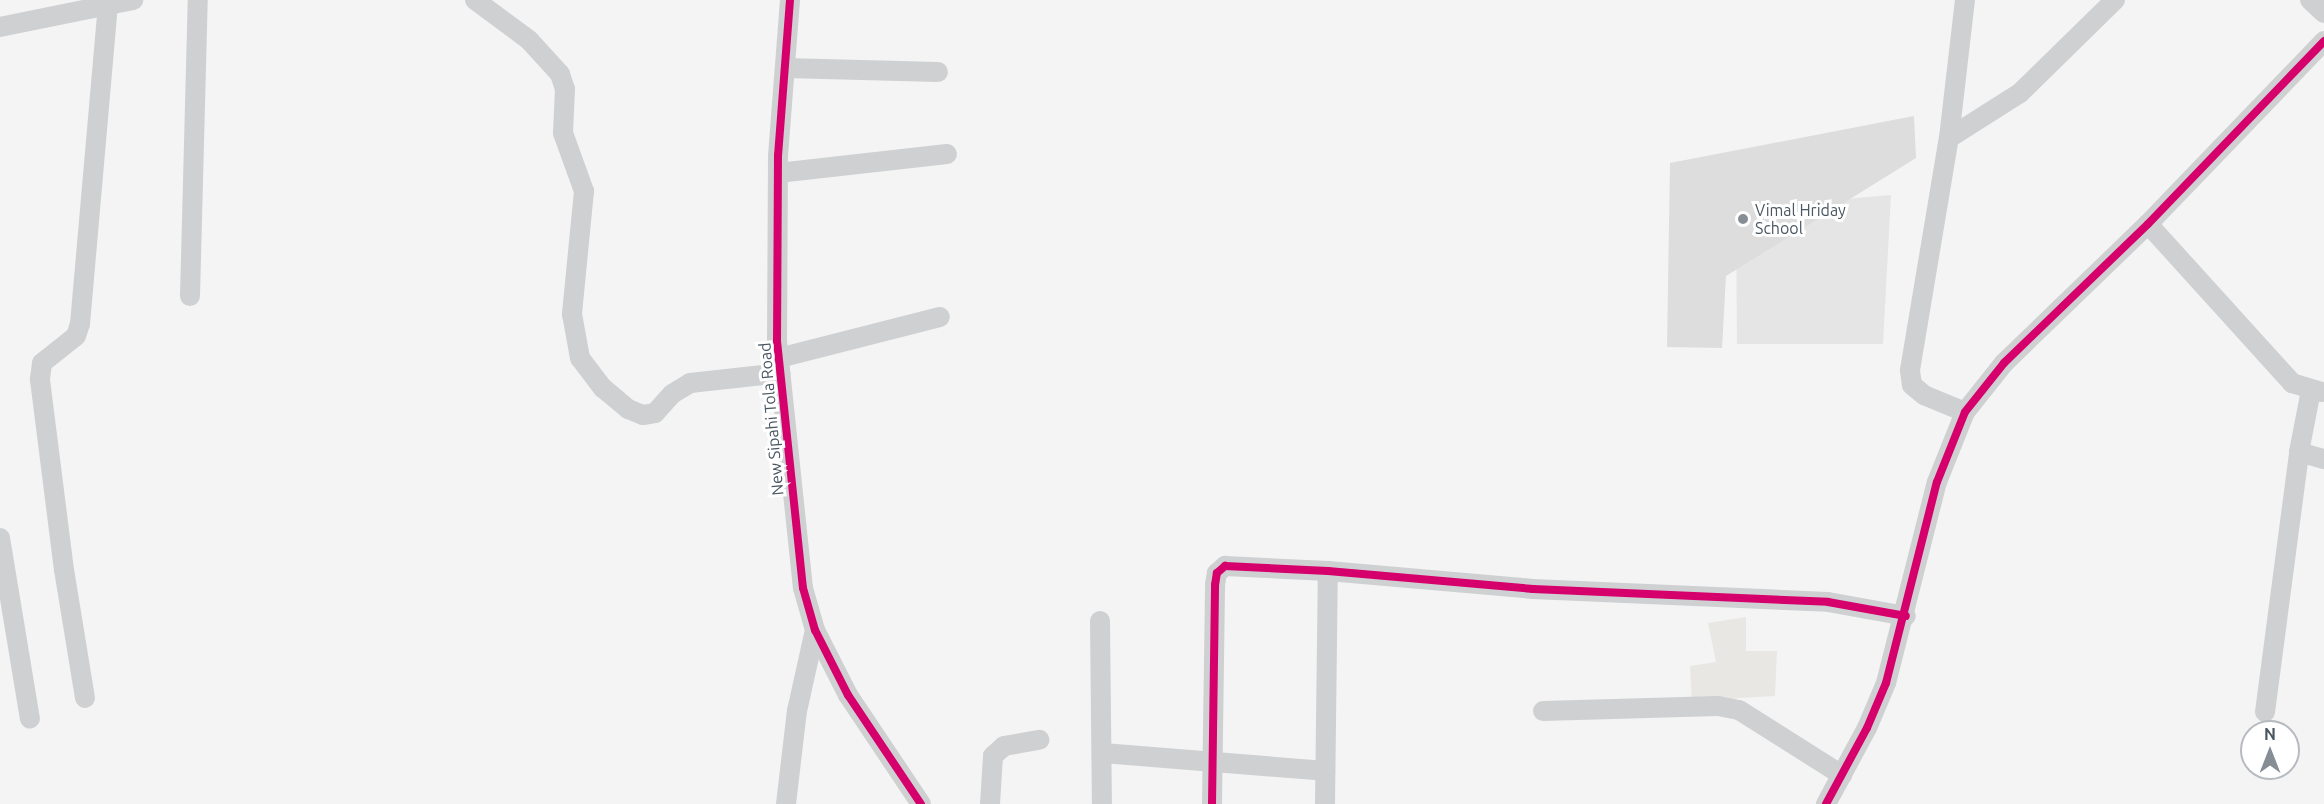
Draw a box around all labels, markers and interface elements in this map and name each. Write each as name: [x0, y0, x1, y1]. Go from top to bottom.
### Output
place label: Vimal Hriday School: [1755, 200, 1846, 238]
marker: Vimal Hriday School: [1736, 212, 1750, 226]
street label: New Sipahi Tola Road: [755, 342, 787, 496]
north arrow: [2240, 720, 2300, 780]
text: N: [2264, 725, 2276, 743]

